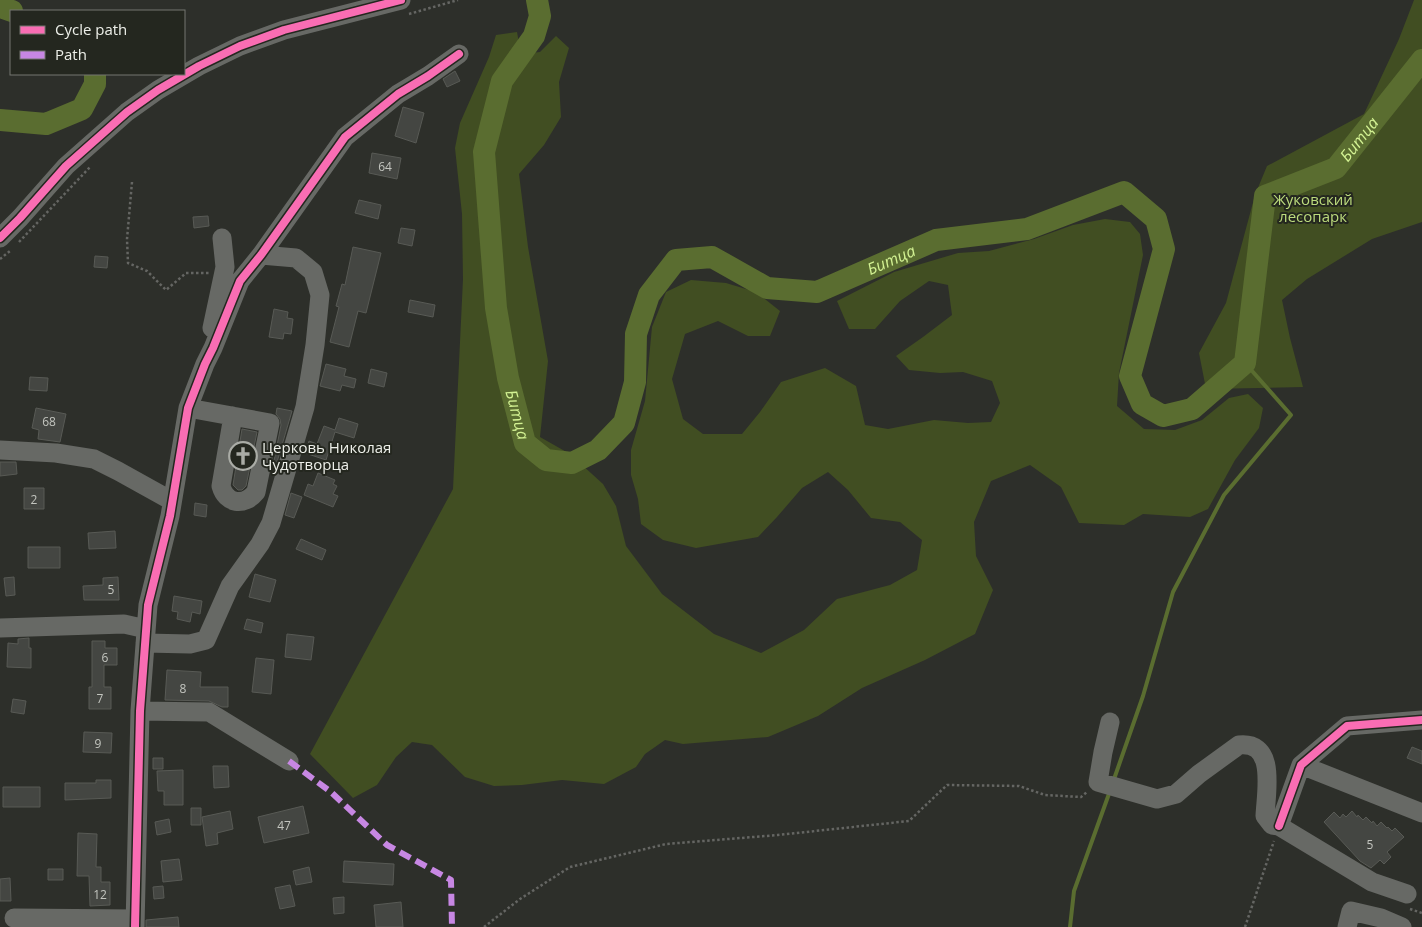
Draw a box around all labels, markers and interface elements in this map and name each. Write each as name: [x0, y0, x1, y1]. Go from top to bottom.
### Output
legend: [10, 10, 185, 75]
text: Cycle path: [55, 19, 127, 39]
text: Path: [55, 44, 87, 64]
water label: Битца: [1335, 112, 1383, 166]
house number: 64: [378, 158, 392, 175]
park label: Жуковский лесопарк: [1273, 189, 1353, 226]
water label: Битца: [863, 239, 919, 280]
water label: Битца: [501, 387, 535, 442]
house number: 68: [42, 413, 56, 430]
place label: Церковь Николая Чудотворца: [262, 437, 391, 474]
church icon: Церковь Николая Чудотворца: [228, 441, 258, 471]
house number: 2: [31, 491, 38, 508]
house number: 5: [108, 581, 115, 598]
house number: 6: [102, 649, 109, 666]
house number: 8: [180, 680, 187, 697]
house number: 7: [97, 690, 104, 707]
house number: 9: [95, 735, 102, 752]
house number: 47: [277, 817, 291, 834]
house number: 5: [1367, 836, 1374, 853]
house number: 12: [93, 886, 107, 903]

